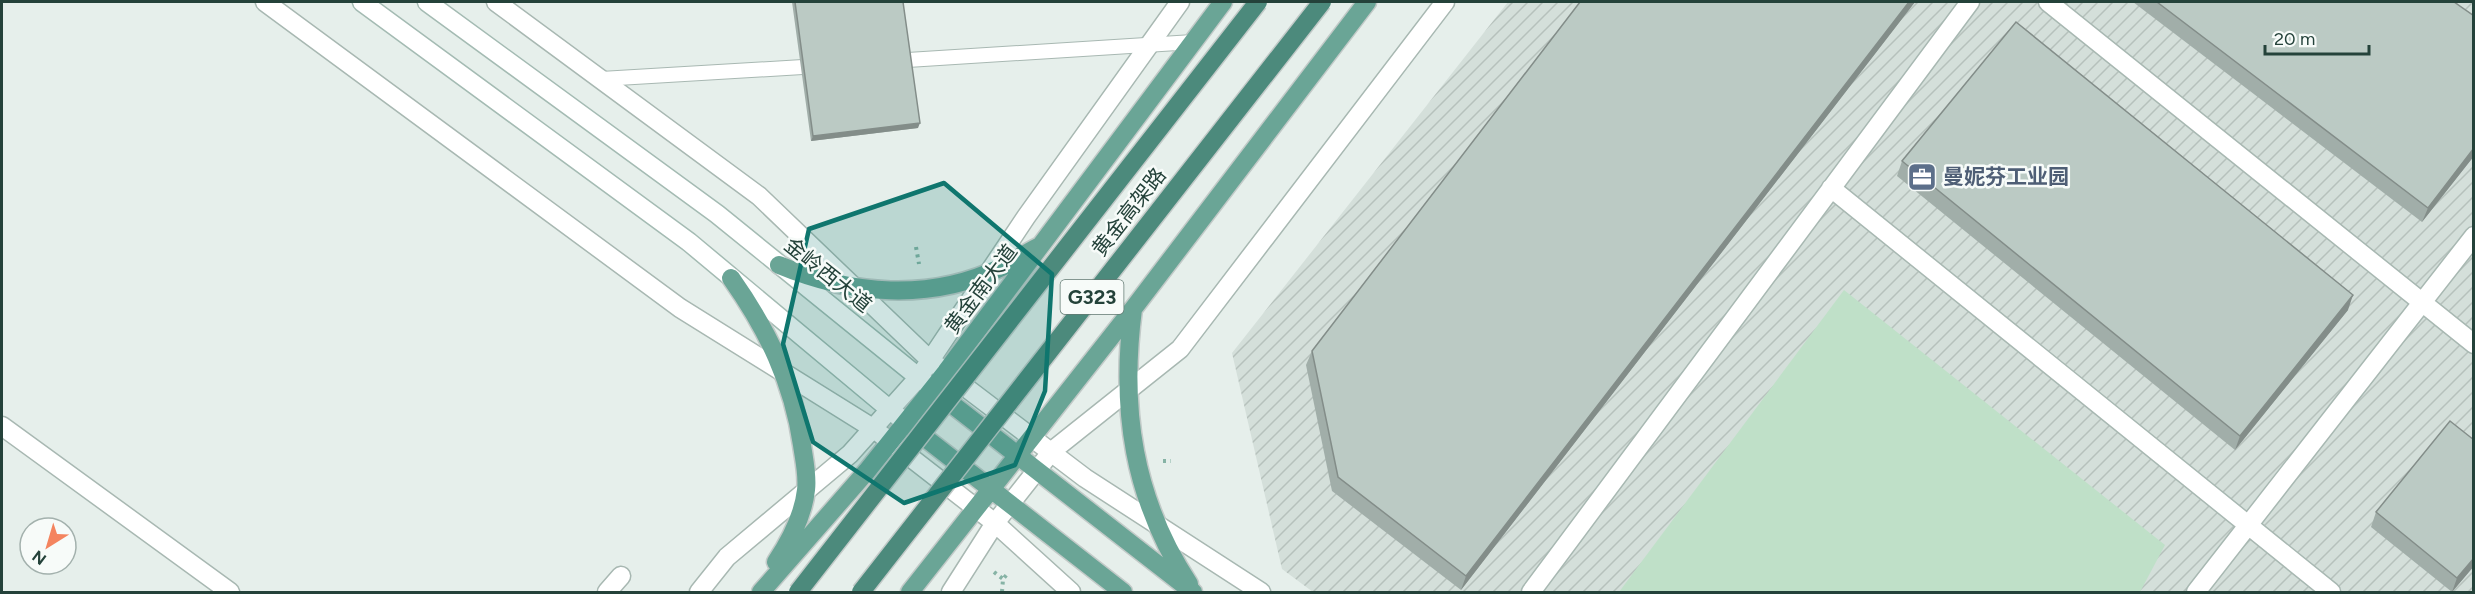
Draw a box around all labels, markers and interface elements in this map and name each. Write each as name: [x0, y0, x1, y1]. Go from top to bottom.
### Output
scale bar: [2265, 18, 2368, 56]
text: 20 m: [2274, 28, 2315, 50]
office icon: 曼妮芬工业园: [1906, 161, 1938, 193]
street label: 黄金高架路: [1086, 163, 1171, 261]
place label: 曼妮芬工业园: [1943, 164, 2069, 189]
street label: 金岭西大道: [780, 232, 877, 317]
street label: 黄金南大道: [939, 239, 1022, 338]
road number: G323: [1060, 280, 1124, 314]
north arrow: [18, 516, 78, 576]
text: N: [29, 546, 50, 569]

